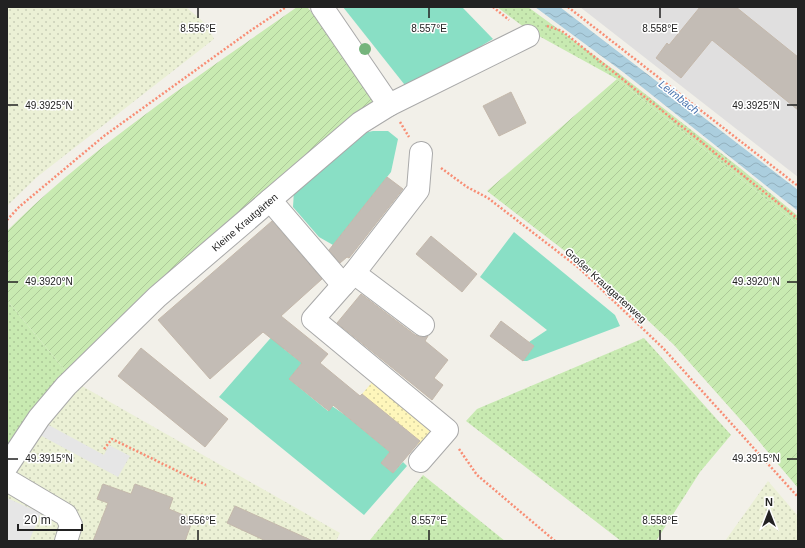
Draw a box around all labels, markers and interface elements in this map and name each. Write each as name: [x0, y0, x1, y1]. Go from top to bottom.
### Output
text: 8.556°E: [180, 23, 216, 34]
text: 8.557°E: [411, 23, 447, 34]
text: 8.558°E: [642, 23, 678, 34]
water label: Leimbach: [657, 78, 701, 116]
text: 49.3925°N: [25, 100, 73, 111]
text: 49.3925°N: [732, 100, 780, 111]
street label: Kleine Krautgärten: [210, 191, 280, 254]
street label: Großer Krautgartenweg: [563, 246, 648, 325]
text: 49.3920°N: [25, 276, 73, 287]
text: 49.3920°N: [732, 276, 780, 287]
text: 49.3915°N: [25, 453, 73, 464]
text: 49.3915°N: [732, 453, 780, 464]
north arrow: [749, 492, 789, 532]
text: N: [765, 496, 773, 508]
scale bar: [18, 506, 82, 532]
text: 20 m: [24, 513, 51, 527]
text: 8.556°E: [180, 515, 216, 526]
text: 8.557°E: [411, 515, 447, 526]
text: 8.558°E: [642, 515, 678, 526]

